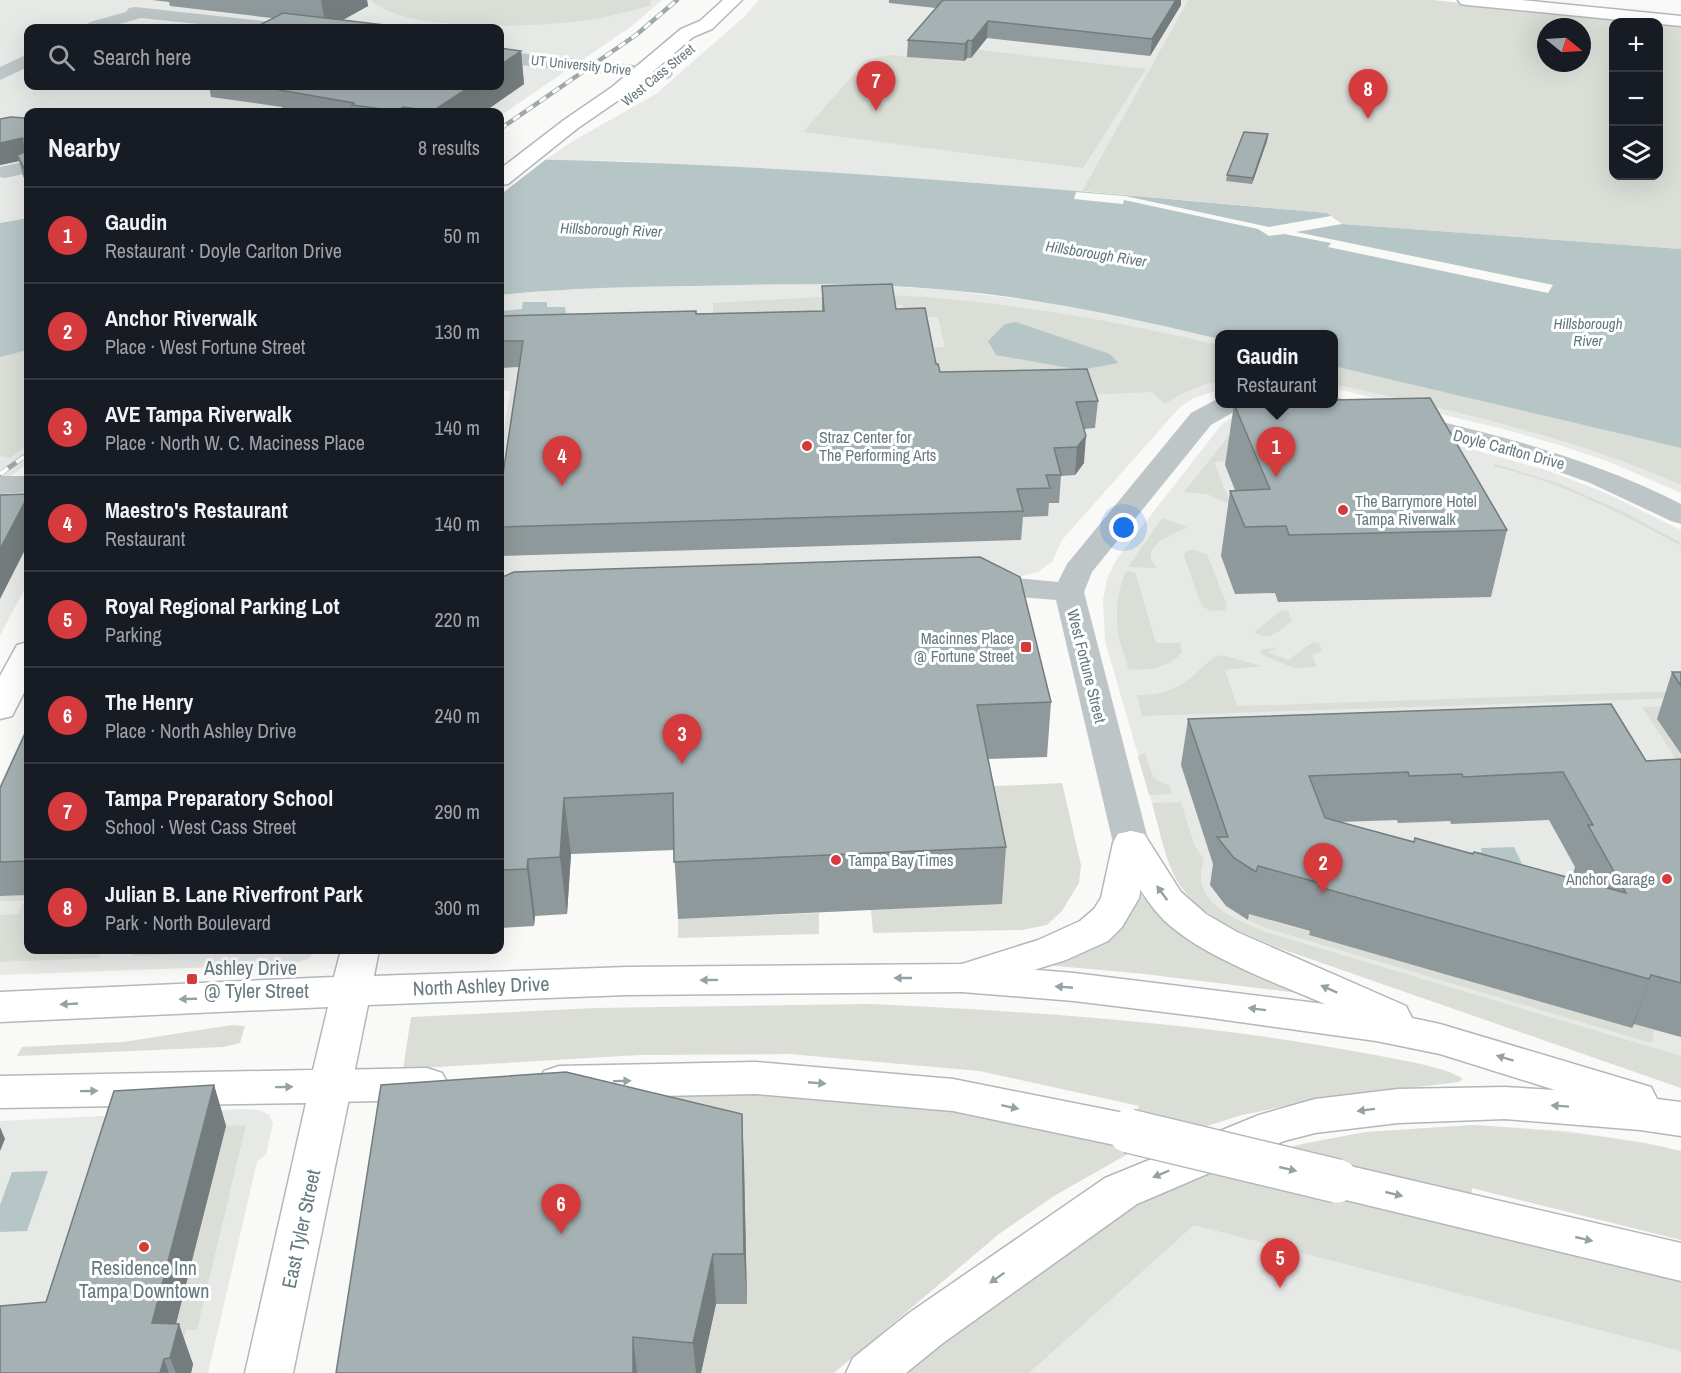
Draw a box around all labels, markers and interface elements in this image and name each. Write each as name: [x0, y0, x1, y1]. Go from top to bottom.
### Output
north arrow: [1537, 18, 1591, 72]
map controls: [1609, 18, 1663, 180]
button: +: [1609, 18, 1663, 72]
search box: [24, 24, 504, 90]
street label: West Cass Street: [618, 40, 698, 110]
icon: search: [45, 41, 78, 74]
text: Search here: [93, 42, 191, 72]
street label: UT University Drive: [530, 51, 632, 79]
pin: 7: [856, 62, 896, 111]
pin: 8: [1348, 70, 1388, 119]
button: −: [1609, 72, 1663, 126]
button: layers: [1609, 126, 1663, 180]
text: Nearby: [48, 130, 120, 165]
text: 8 results: [418, 134, 480, 161]
text: Gaudin: [105, 207, 167, 237]
water label: Hillsborough River: [560, 217, 663, 242]
text: 1: [63, 222, 72, 249]
text: 50 m: [444, 222, 480, 249]
water label: Hillsborough River: [1044, 235, 1149, 272]
text: Restaurant · Doyle Carlton Drive: [105, 237, 342, 264]
text: Anchor Riverwalk: [105, 303, 257, 333]
water label: Hillsborough River: [1553, 313, 1623, 351]
text: 2: [63, 318, 72, 345]
text: 130 m: [434, 318, 480, 345]
popup: [1215, 330, 1338, 408]
text: Place · West Fortune Street: [105, 333, 305, 360]
text: Gaudin: [1236, 341, 1299, 371]
text: Restaurant: [1236, 371, 1317, 398]
text: AVE Tampa Riverwalk: [105, 399, 292, 429]
text: 3: [63, 414, 72, 441]
text: 140 m: [434, 414, 480, 441]
street label: Doyle Carlton Drive: [1451, 424, 1567, 474]
place label: Straz Center for The Performing Arts: [819, 426, 936, 466]
pin: 1: [1256, 428, 1296, 477]
text: Place · North W. C. Maciness Place: [105, 429, 365, 456]
pin: 4: [542, 436, 582, 486]
marker: Straz Center for The Performing Arts: [800, 439, 814, 453]
place label: The Barrymore Hotel Tampa Riverwalk: [1355, 490, 1477, 530]
text: Maestro's Restaurant: [105, 495, 288, 525]
marker: The Barrymore Hotel Tampa Riverwalk: [1336, 503, 1350, 517]
text: 4: [63, 510, 72, 537]
text: 140 m: [434, 510, 480, 537]
your location: [1109, 513, 1138, 542]
text: Restaurant: [105, 525, 185, 552]
text: Royal Regional Parking Lot: [105, 591, 340, 621]
text: 5: [63, 606, 72, 633]
text: 220 m: [434, 606, 480, 633]
street label: West Fortune Street: [1062, 607, 1112, 726]
text: Parking: [105, 621, 162, 648]
place label: Macinnes Place @ Fortune Street: [914, 627, 1014, 667]
marker: Macinnes Place @ Fortune Street: [1019, 640, 1033, 654]
text: The Henry: [105, 687, 193, 717]
text: 6: [63, 702, 72, 729]
text: 240 m: [434, 702, 480, 729]
pin: 3: [662, 714, 702, 764]
text: Place · North Ashley Drive: [105, 717, 296, 744]
text: Tampa Preparatory School: [105, 783, 333, 813]
text: 7: [63, 798, 72, 825]
text: 290 m: [434, 798, 480, 825]
text: School · West Cass Street: [105, 813, 296, 840]
pin: 2: [1304, 844, 1342, 893]
place label: Tampa Bay Times: [848, 849, 953, 871]
marker: Tampa Bay Times: [829, 853, 843, 867]
place label: Anchor Garage: [1565, 868, 1655, 890]
marker: Anchor Garage: [1660, 872, 1674, 886]
text: Julian B. Lane Riverfront Park: [105, 879, 363, 909]
one-way arrow: [1156, 885, 1168, 901]
text: 8: [63, 894, 72, 921]
text: 300 m: [434, 894, 480, 921]
text: Park · North Boulevard: [105, 909, 271, 936]
place label: Ashley Drive @ Tyler Street: [203, 954, 309, 1004]
street label: North Ashley Drive: [412, 970, 550, 1001]
marker: Ashley Drive @ Tyler Street: [185, 972, 199, 986]
one-way arrow: [894, 973, 913, 983]
one-way arrow: [699, 975, 718, 985]
one-way arrow: [1054, 982, 1073, 991]
one-way arrow: [1320, 984, 1338, 993]
one-way arrow: [178, 995, 197, 1004]
one-way arrow: [59, 1000, 78, 1009]
one-way arrow: [1248, 1004, 1267, 1014]
one-way arrow: [1496, 1053, 1514, 1063]
one-way arrow: [612, 1076, 631, 1085]
one-way arrow: [807, 1078, 826, 1088]
one-way arrow: [275, 1082, 294, 1092]
one-way arrow: [80, 1086, 99, 1095]
one-way arrow: [1551, 1102, 1570, 1111]
one-way arrow: [1001, 1103, 1020, 1112]
one-way arrow: [1356, 1105, 1375, 1114]
one-way arrow: [1279, 1165, 1297, 1175]
street label: East Tyler Street: [275, 1167, 326, 1291]
one-way arrow: [1151, 1169, 1169, 1179]
pin: 6: [542, 1184, 580, 1234]
one-way arrow: [1385, 1190, 1403, 1200]
one-way arrow: [1575, 1235, 1593, 1245]
pin: 5: [1260, 1238, 1300, 1288]
marker: Residence Inn Tampa Downtown: [137, 1240, 151, 1254]
place label: Residence Inn Tampa Downtown: [79, 1254, 209, 1304]
one-way arrow: [989, 1272, 1005, 1284]

